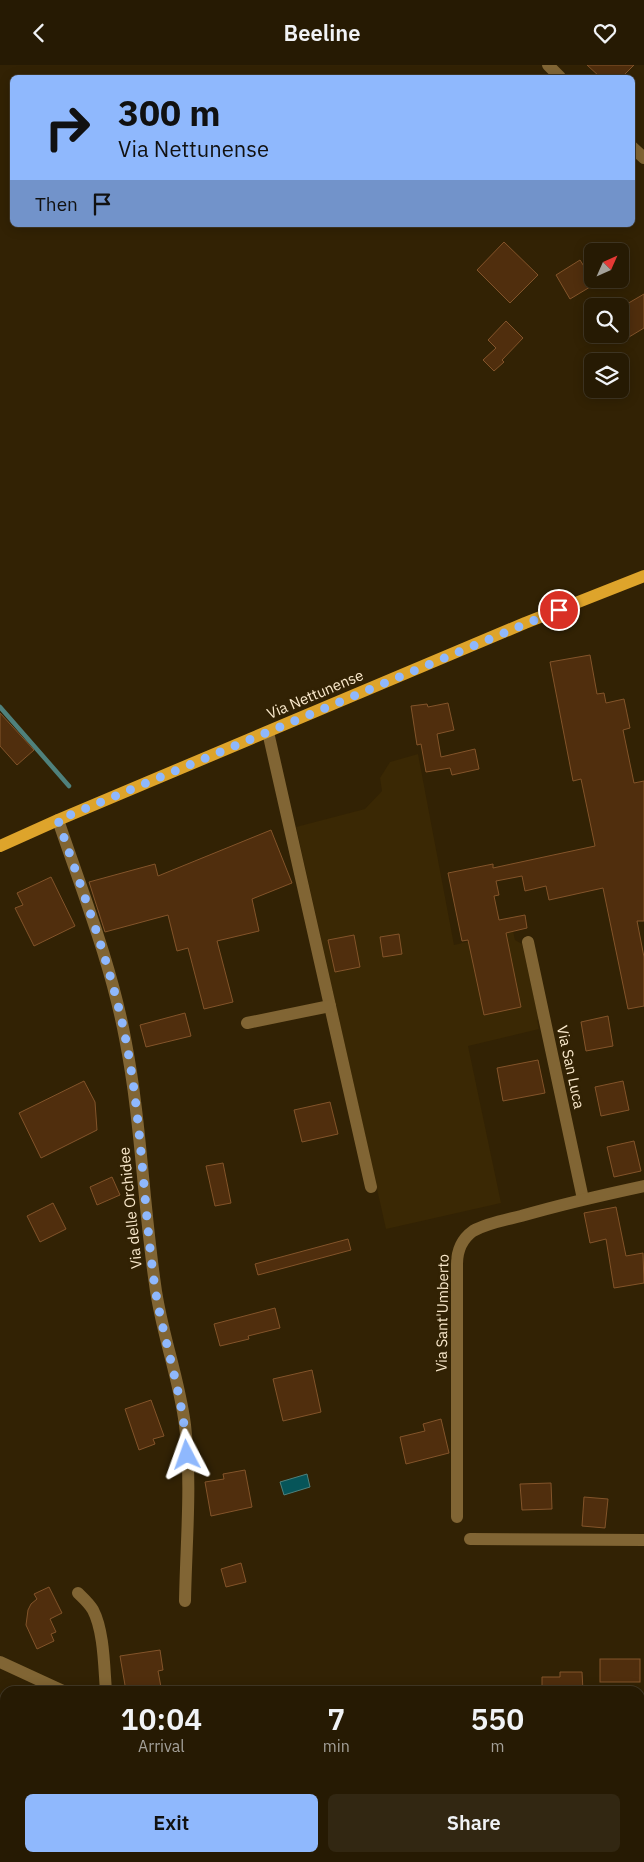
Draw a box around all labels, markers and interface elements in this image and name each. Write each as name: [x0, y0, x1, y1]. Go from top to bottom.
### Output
text: Beeline: [284, 18, 360, 47]
icon: back: [25, 19, 53, 47]
icon: heart: [591, 19, 619, 47]
text: 300 m: [118, 90, 221, 136]
icon: right: [35, 95, 100, 160]
text: Via Nettunense: [118, 134, 269, 163]
icon: arrive: [88, 190, 116, 218]
text: Then: [35, 192, 78, 216]
north arrow: [584, 243, 629, 287]
map controls: [584, 243, 629, 398]
button: search: [584, 298, 629, 343]
button: layers: [584, 353, 629, 398]
pin: [538, 589, 580, 631]
icon: arrive: [545, 596, 573, 624]
street label: Via Nettunense: [264, 665, 366, 723]
street label: Via San Luca: [553, 1024, 589, 1110]
street label: Via delle Orchidee: [114, 1146, 146, 1270]
street label: Via Sant'Umberto: [431, 1254, 453, 1372]
position arrow: [160, 1428, 212, 1480]
text: 10:04: [121, 1699, 202, 1738]
text: 7: [327, 1699, 345, 1738]
text: 550: [470, 1699, 524, 1738]
text: Arrival: [138, 1736, 185, 1756]
text: min: [323, 1736, 350, 1756]
text: m: [490, 1736, 504, 1756]
button: Exit: [25, 1794, 318, 1852]
button: Share: [328, 1794, 620, 1852]

